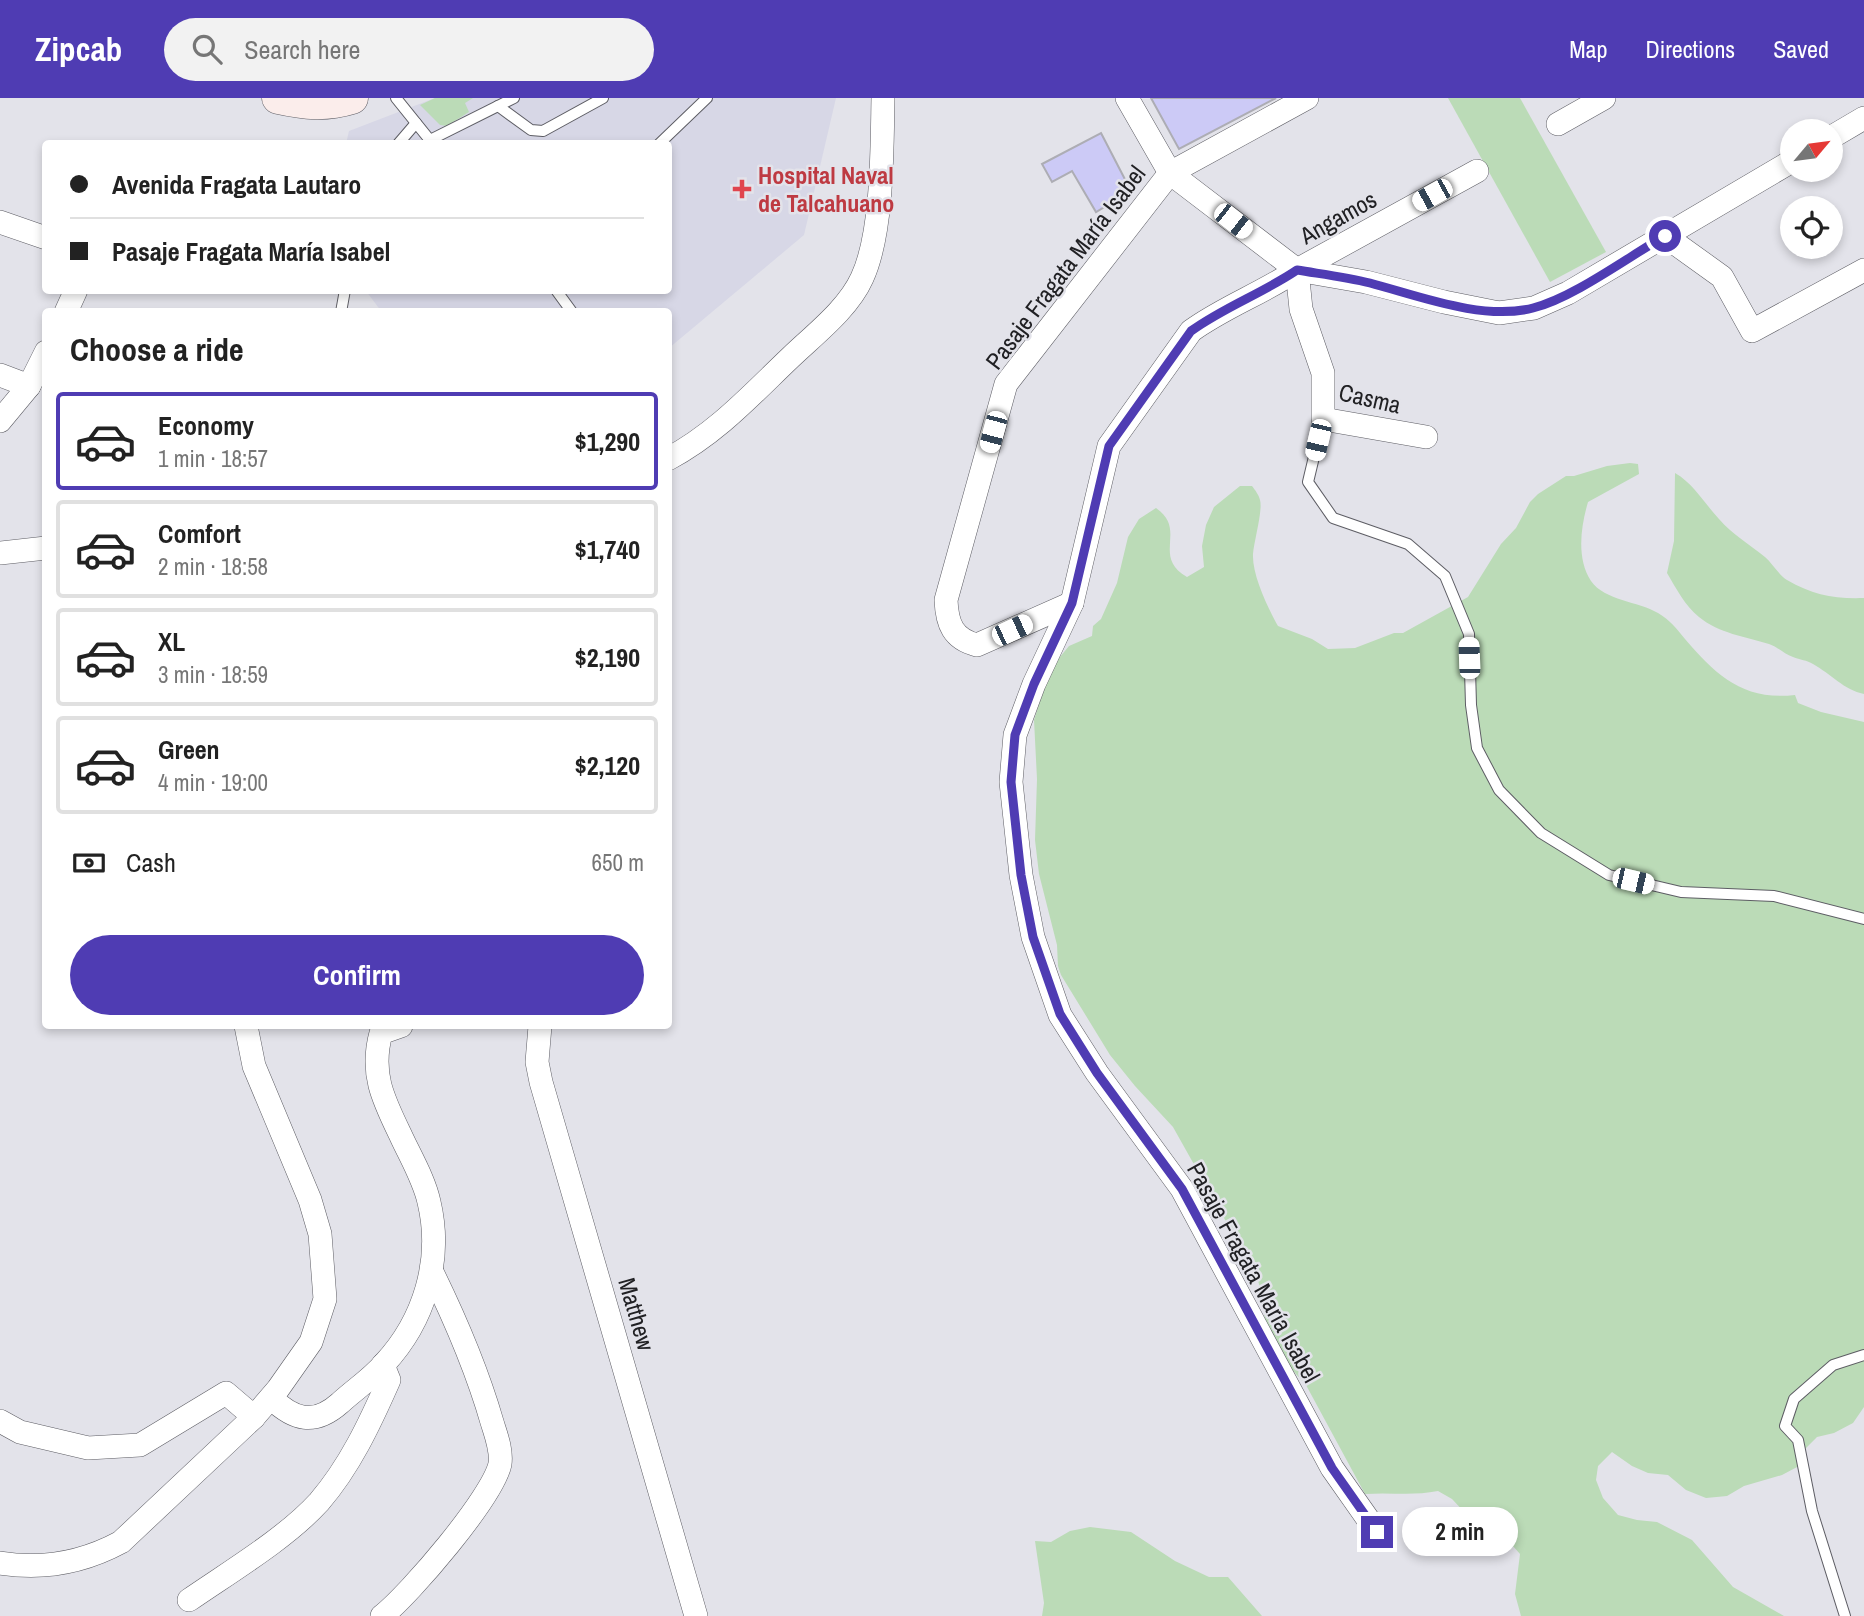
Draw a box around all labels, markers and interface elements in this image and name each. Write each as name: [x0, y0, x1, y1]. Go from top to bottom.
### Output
search box: [164, 18, 654, 81]
text: Zipcab: [35, 27, 122, 71]
icon: search: [188, 30, 226, 68]
text: Search here: [244, 32, 360, 67]
text: Map: [1569, 33, 1607, 65]
text: Directions: [1645, 33, 1735, 65]
text: Saved: [1773, 33, 1829, 65]
north arrow: [1780, 119, 1843, 182]
map controls: [1780, 119, 1843, 259]
place label: Hospital Naval de Talcahuano: [758, 159, 894, 219]
street label: Pasaje Fragata María Isabel: [978, 159, 1152, 375]
text: Avenida Fragata Lautaro: [112, 167, 361, 202]
car: [1409, 176, 1456, 214]
marker: Hospital Naval de Talcahuano: [732, 179, 752, 199]
street label: Angamos: [1293, 183, 1382, 252]
button: locate: [1780, 196, 1843, 259]
car: [1210, 200, 1257, 242]
route start: [1649, 220, 1681, 252]
text: Pasaje Fragata María Isabel: [112, 234, 391, 269]
text: Choose a ride: [70, 328, 244, 371]
street label: Casma: [1336, 375, 1404, 421]
text: Economy: [158, 408, 254, 443]
car: [978, 409, 1009, 455]
icon: car: [74, 410, 137, 473]
car: [1304, 417, 1333, 463]
text: $1,290: [575, 424, 640, 459]
text: 1 min · 18:57: [158, 443, 268, 474]
text: Comfort: [158, 516, 241, 551]
icon: car: [74, 518, 137, 581]
text: $1,740: [575, 532, 640, 567]
text: 2 min · 18:58: [158, 551, 268, 582]
car: [989, 612, 1036, 648]
text: XL: [158, 624, 185, 659]
icon: car: [74, 626, 137, 689]
car: [1458, 637, 1481, 679]
text: $2,190: [575, 640, 640, 675]
text: 3 min · 18:59: [158, 659, 268, 690]
text: Green: [158, 732, 220, 767]
icon: car: [74, 734, 137, 797]
text: $2,120: [575, 748, 640, 783]
text: 4 min · 19:00: [158, 767, 268, 798]
icon: cash: [70, 844, 108, 882]
text: Cash: [126, 845, 176, 880]
text: 650 m: [592, 847, 644, 878]
car: [1611, 866, 1656, 896]
button: Confirm: [70, 935, 644, 1015]
street label: Pasaje Fragata María Isabel: [1180, 1156, 1328, 1388]
street label: Matthew: [611, 1274, 663, 1355]
callout: 2 min: [1402, 1508, 1517, 1556]
route end: [1361, 1516, 1393, 1548]
text: 2 min: [1435, 1516, 1485, 1547]

